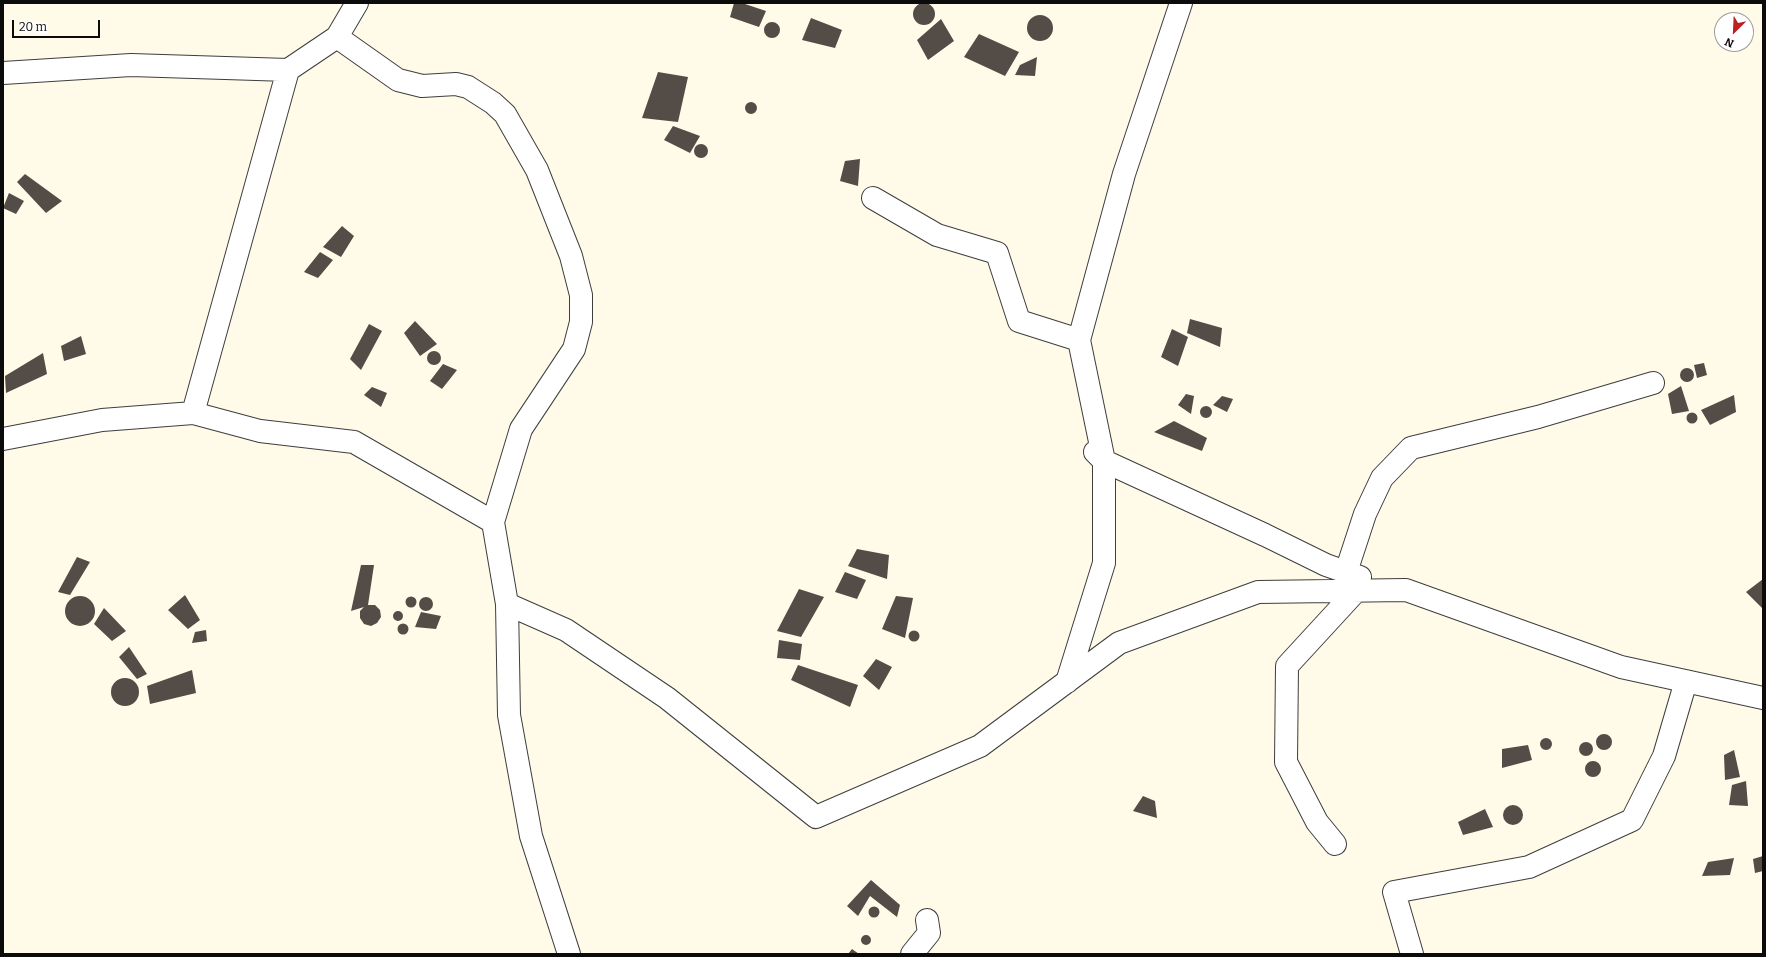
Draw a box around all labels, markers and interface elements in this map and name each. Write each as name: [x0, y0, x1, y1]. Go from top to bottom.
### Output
scale bar: [14, 12, 102, 38]
north arrow: [1714, 12, 1754, 52]
text: 20 m: [19, 20, 47, 34]
text: N: [1723, 35, 1736, 50]

